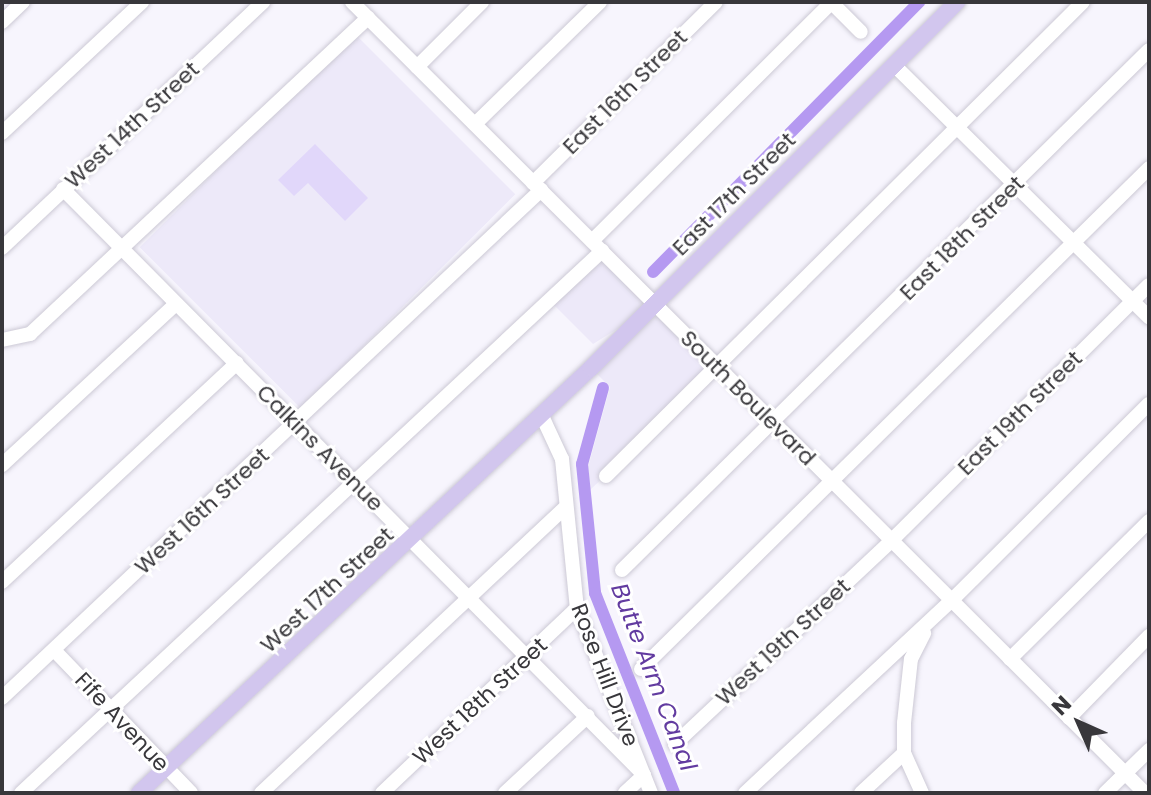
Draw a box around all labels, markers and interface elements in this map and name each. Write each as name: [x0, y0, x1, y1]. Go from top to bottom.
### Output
street label: East 16th Street: [557, 24, 693, 160]
street label: West 14th Street: [59, 56, 205, 194]
street label: East 17th Street: [667, 127, 801, 261]
street label: East 18th Street: [894, 170, 1030, 306]
street label: South Boulevard: [675, 325, 821, 471]
street label: East 19th Street: [952, 345, 1088, 481]
street label: Calkins Avenue: [251, 379, 389, 517]
street label: West 16th Street: [129, 442, 275, 580]
street label: West 17th Street: [255, 522, 399, 658]
street label: West 19th Street: [710, 573, 856, 711]
water label: Butte Arm Canal: [605, 579, 703, 775]
street label: Rose Hill Drive: [566, 600, 644, 750]
street label: West 18th Street: [407, 632, 553, 770]
street label: Fife Avenue: [69, 667, 175, 777]
north arrow: [1039, 683, 1119, 763]
text: N: [1045, 689, 1078, 722]

